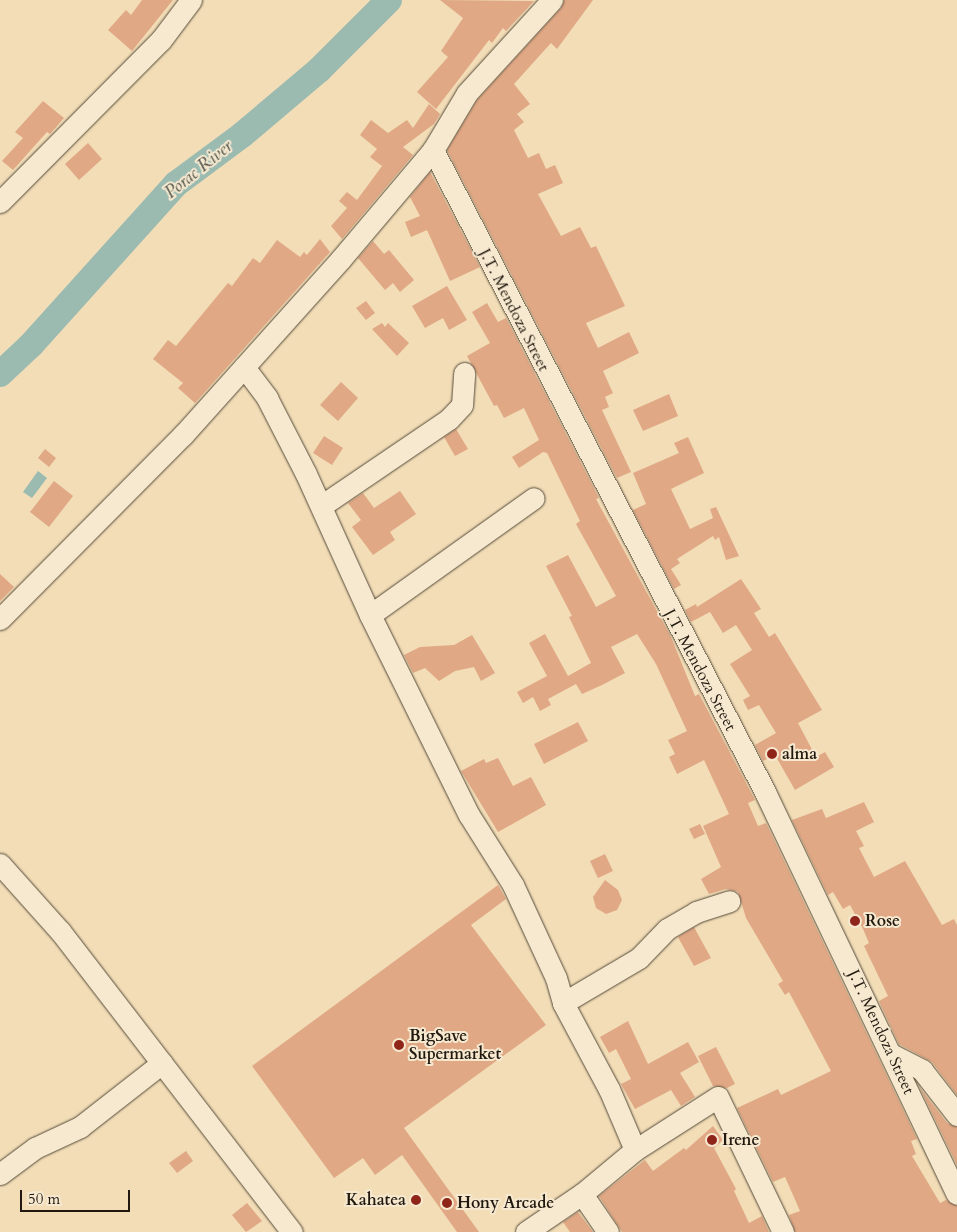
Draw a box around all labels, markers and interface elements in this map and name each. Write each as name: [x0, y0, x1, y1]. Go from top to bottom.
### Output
water label: Porac River: [161, 136, 237, 204]
street label: J.T. Mendoza Street: [475, 245, 553, 375]
street label: J.T. Mendoza Street: [660, 606, 740, 734]
place label: alma: [782, 744, 817, 764]
marker: alma: [766, 748, 778, 760]
place label: Rose: [865, 911, 900, 931]
marker: Rose: [849, 915, 861, 927]
street label: J.T. Mendoza Street: [844, 967, 918, 1097]
place label: BigSave Supermarket: [409, 1026, 501, 1064]
marker: BigSave Supermarket: [393, 1039, 405, 1051]
place label: Irene: [722, 1130, 759, 1150]
marker: Irene: [706, 1134, 718, 1146]
scale bar: [22, 1180, 132, 1212]
text: 50 m: [28, 1189, 60, 1209]
place label: Kahatea: [346, 1190, 406, 1210]
place label: Hony Arcade: [457, 1193, 554, 1213]
marker: Kahatea: [410, 1194, 422, 1206]
marker: Hony Arcade: [441, 1197, 453, 1209]

